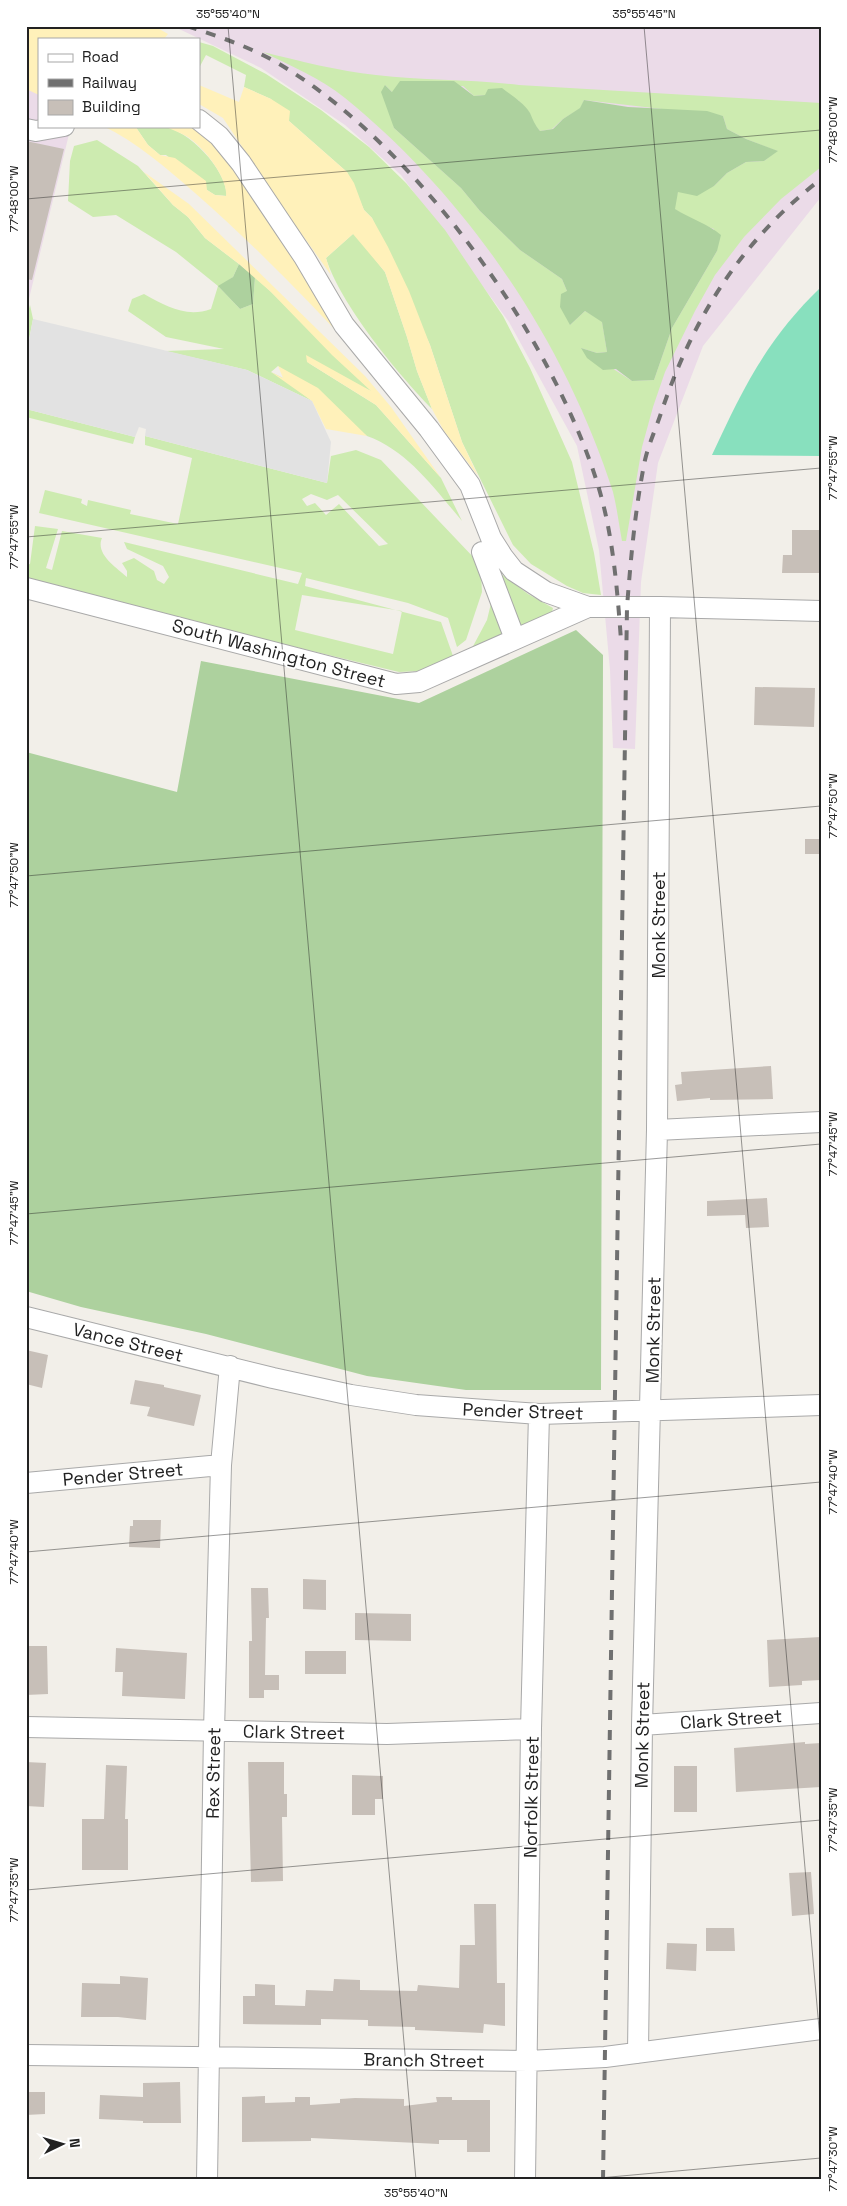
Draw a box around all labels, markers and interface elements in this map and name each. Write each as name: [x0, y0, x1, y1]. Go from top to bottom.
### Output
text: 35°55'40"N: [196, 6, 260, 22]
text: 35°55'45"N: [612, 6, 676, 22]
legend: [38, 38, 200, 128]
text: Road: [82, 47, 119, 66]
text: Railway: [82, 73, 137, 92]
text: 77°48'00"W: [825, 96, 841, 164]
text: Building: [82, 97, 141, 116]
text: 77°48'00"W: [6, 165, 22, 233]
text: 77°47'55"W: [825, 435, 841, 500]
text: 77°47'55"W: [6, 504, 22, 569]
street label: South Washington Street: [170, 613, 388, 693]
text: 77°47'50"W: [825, 773, 841, 839]
text: 77°47'50"W: [6, 842, 22, 908]
street label: Monk Street: [647, 871, 670, 979]
text: 77°47'45"W: [825, 1111, 841, 1176]
text: 77°47'45"W: [6, 1180, 22, 1245]
street label: Monk Street: [641, 1276, 665, 1384]
street label: Vance Street: [70, 1317, 186, 1367]
street label: Pender Street: [462, 1397, 584, 1425]
text: 77°47'40"W: [825, 1449, 841, 1515]
street label: Pender Street: [62, 1457, 184, 1491]
text: 77°47'40"W: [6, 1519, 22, 1585]
street label: Monk Street: [630, 1681, 654, 1789]
street label: Clark Street: [679, 1704, 783, 1734]
street label: Clark Street: [243, 1720, 345, 1744]
street label: Rex Street: [201, 1727, 225, 1819]
street label: Norfolk Street: [518, 1736, 544, 1858]
text: 77°47'35"W: [825, 1787, 841, 1853]
text: 77°47'35"W: [6, 1857, 22, 1923]
street label: Branch Street: [363, 2047, 485, 2073]
north arrow: [38, 2118, 88, 2168]
text: 77°47'30"W: [825, 2126, 841, 2192]
text: N: [66, 2137, 84, 2148]
text: 35°55'40"N: [384, 2185, 448, 2201]

